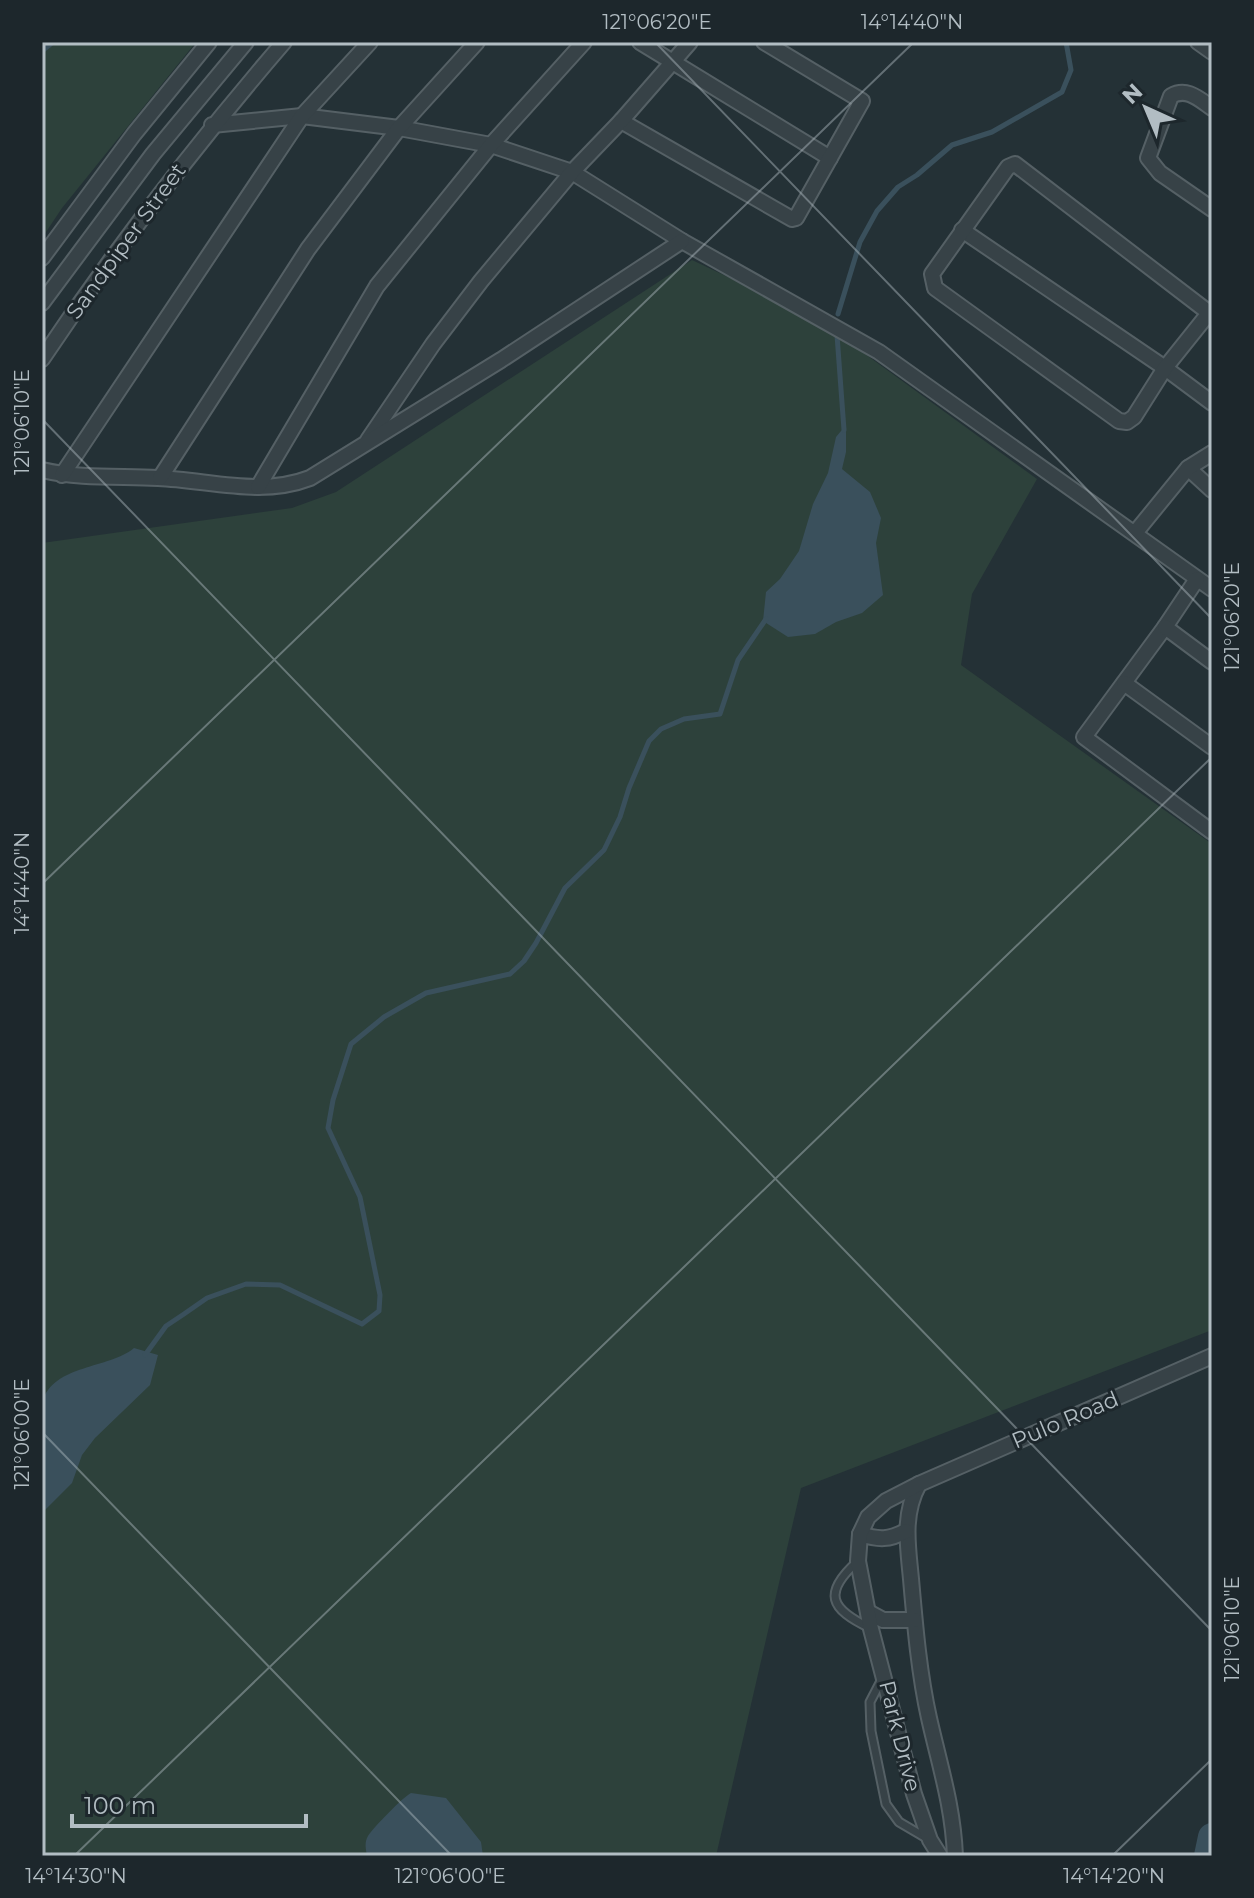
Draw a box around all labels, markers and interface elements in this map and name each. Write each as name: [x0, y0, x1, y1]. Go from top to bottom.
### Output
text: 121°06'20"E: [602, 10, 712, 34]
text: 14°14'40"N: [861, 10, 963, 34]
north arrow: [1106, 68, 1186, 148]
text: N: [1117, 78, 1148, 110]
street label: Sandpiper Street: [60, 158, 192, 324]
text: 121°06'10"E: [10, 369, 34, 475]
text: 121°06'20"E: [1220, 562, 1244, 672]
text: 14°14'40"N: [10, 832, 34, 934]
text: 121°06'00"E: [10, 1378, 34, 1490]
street label: Pulo Road: [1007, 1385, 1123, 1455]
text: 121°06'10"E: [1220, 1576, 1244, 1682]
street label: Park Drive: [873, 1678, 927, 1794]
scale bar: [72, 1778, 306, 1828]
text: 100 m: [84, 1791, 156, 1820]
text: 14°14'30"N: [25, 1864, 127, 1888]
text: 121°06'00"E: [394, 1864, 506, 1888]
text: 14°14'20"N: [1063, 1864, 1165, 1888]

